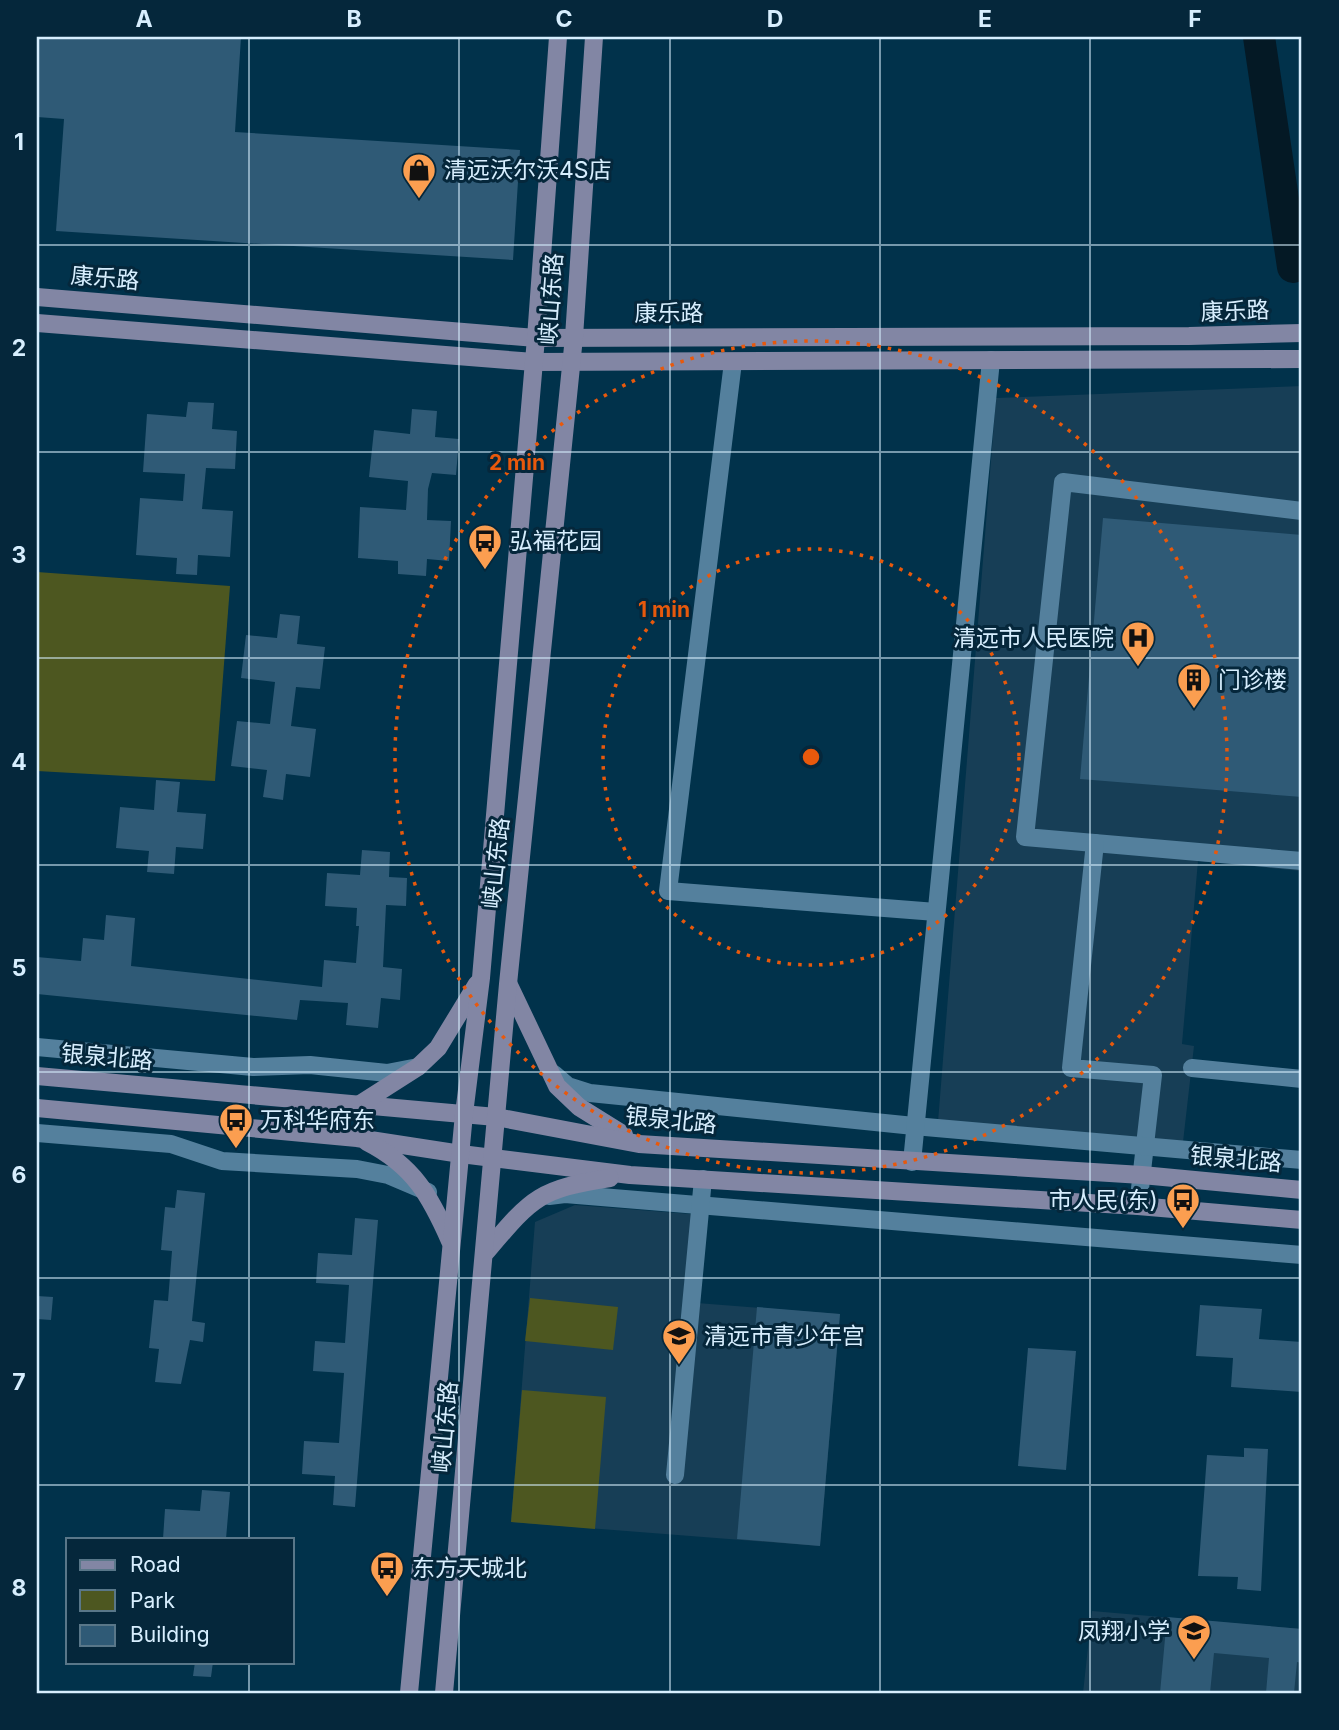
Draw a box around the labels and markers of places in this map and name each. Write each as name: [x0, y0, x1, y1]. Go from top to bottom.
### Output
shop icon: 清远沃尔沃4S店: [400, 151, 438, 200]
place label: 清远沃尔沃4S店: [444, 156, 612, 184]
bus stop icon: 弘福花园: [466, 522, 504, 571]
place label: 弘福花园: [510, 527, 602, 555]
hospital icon: 清远市人民医院: [1119, 619, 1157, 668]
place label: 清远市人民医院: [953, 624, 1114, 652]
building icon: 门诊楼: [1175, 661, 1213, 710]
place label: 门诊楼: [1218, 666, 1287, 694]
centre of rings: [799, 745, 823, 769]
bus stop icon: 万科华府东: [217, 1101, 255, 1150]
place label: 万科华府东: [260, 1106, 375, 1134]
bus stop icon: 市人民(东): [1164, 1181, 1202, 1230]
place label: 市人民(东): [1049, 1186, 1158, 1214]
school or university icon: 清远市青少年宫: [660, 1317, 698, 1366]
place label: 清远市青少年宫: [704, 1322, 865, 1350]
bus stop icon: 东方天城北: [368, 1549, 406, 1598]
place label: 东方天城北: [412, 1554, 527, 1582]
school or university icon: 凤翔小学: [1175, 1612, 1213, 1661]
place label: 凤翔小学: [1078, 1617, 1170, 1645]

